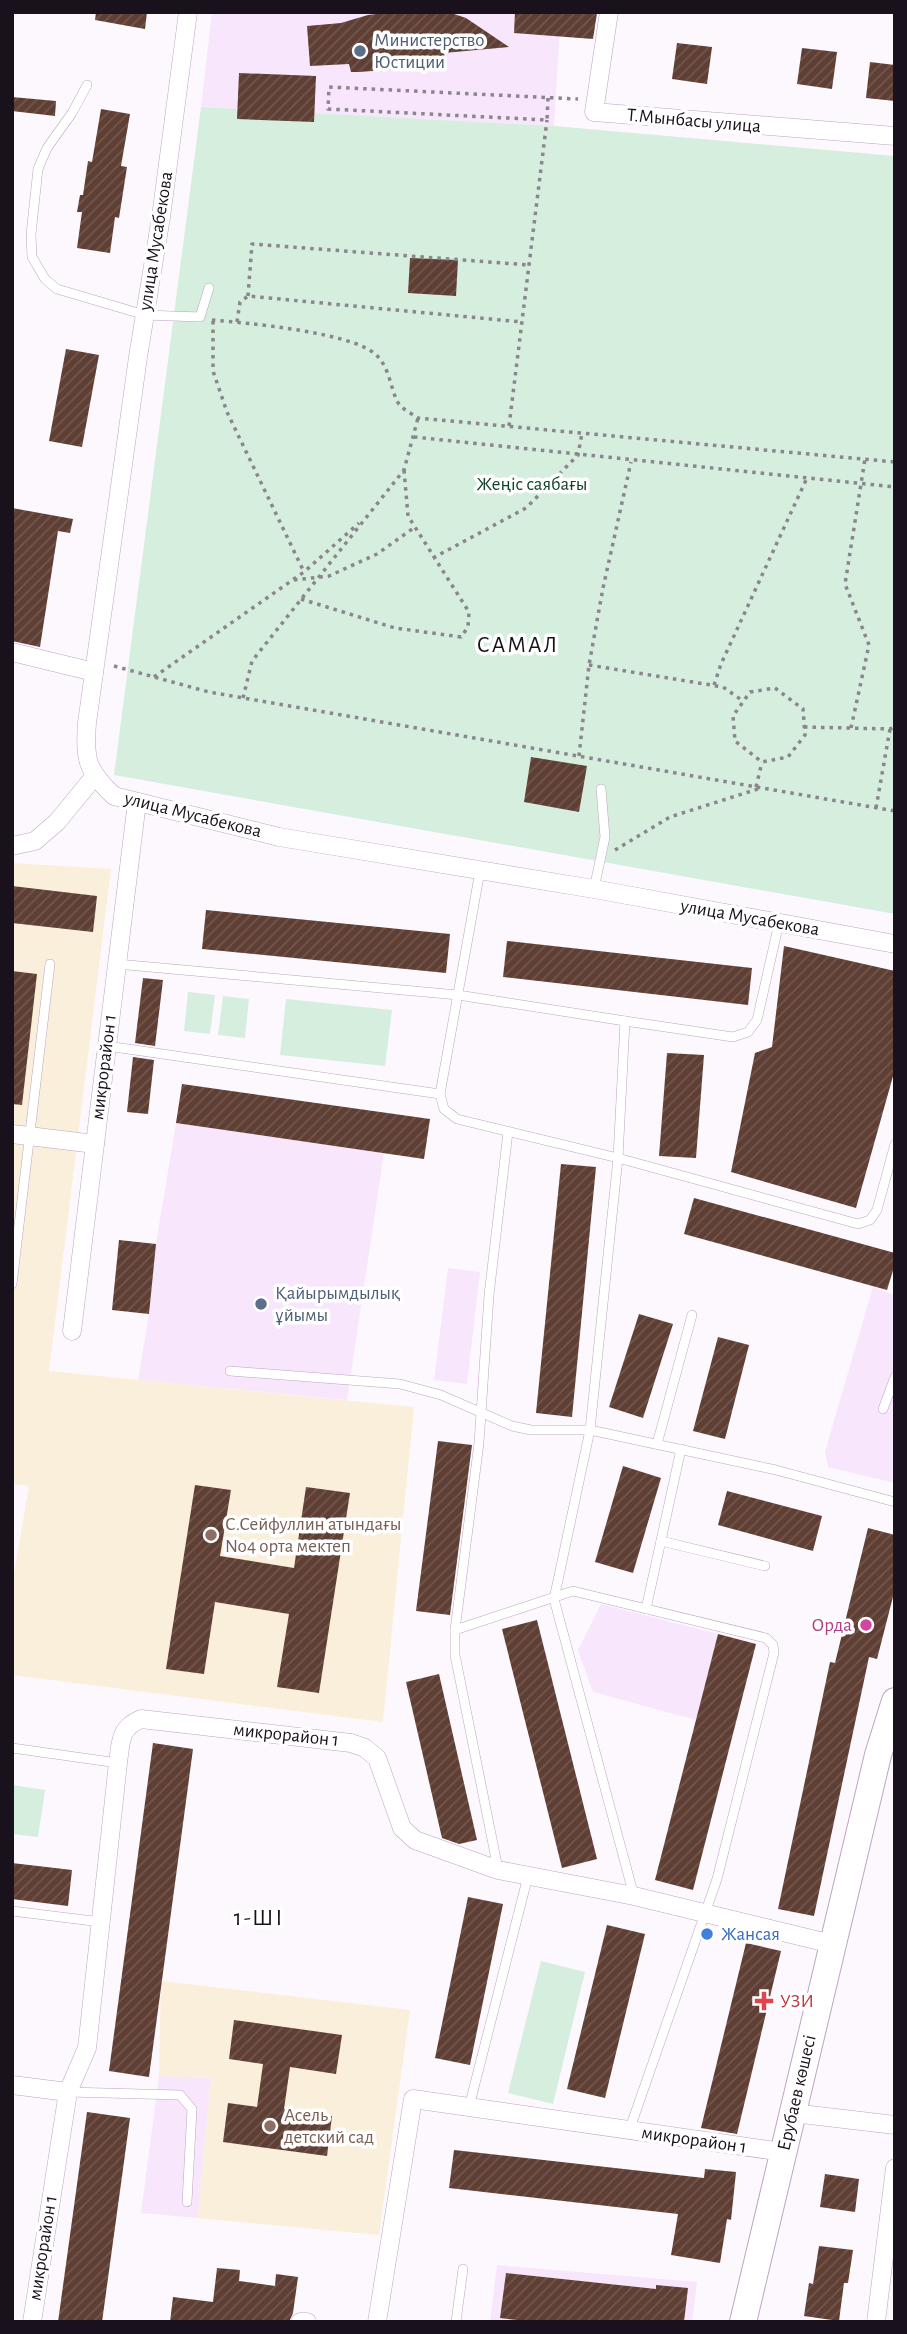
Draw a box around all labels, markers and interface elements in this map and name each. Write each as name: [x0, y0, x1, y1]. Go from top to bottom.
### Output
place label: Министерство Юстиции: [374, 31, 485, 72]
marker: Министерство Юстиции: [352, 43, 368, 59]
street label: Т.Мынбасы улица: [626, 106, 762, 136]
street label: улица Мусабекова: [135, 170, 176, 313]
park label: Жеңіс саябағы: [477, 475, 587, 494]
district label: САМАЛ: [477, 634, 559, 657]
street label: улица Мусабекова: [122, 789, 264, 841]
street label: улица Мусабекова: [678, 896, 821, 940]
street label: микрорайон 1: [88, 1013, 120, 1121]
place label: Қайырымдылық ұйымы: [275, 1284, 401, 1325]
marker: Қайырымдылық ұйымы: [253, 1296, 269, 1312]
place label: С.Сейфуллин атындағы No4 орта мектеп: [225, 1515, 401, 1556]
marker: С.Сейфуллин атындағы No4 орта мектеп: [203, 1527, 219, 1543]
place label: Орда: [811, 1616, 852, 1635]
marker: Орда: [858, 1617, 874, 1633]
street label: микрорайон 1: [232, 1720, 340, 1750]
district label: 1-ШІ: [234, 1907, 284, 1930]
place label: Жансая: [721, 1925, 780, 1944]
marker: Жансая: [699, 1926, 715, 1942]
marker: УЗИ: [754, 1991, 774, 2011]
place label: УЗИ: [780, 1992, 814, 2011]
street label: Ерубаев көшесі: [774, 2033, 820, 2153]
place label: Асель детский сад: [284, 2106, 374, 2147]
marker: Асель детский сад: [262, 2118, 278, 2134]
street label: микрорайон 1: [640, 2123, 748, 2157]
street label: микрорайон 1: [25, 2194, 61, 2302]

